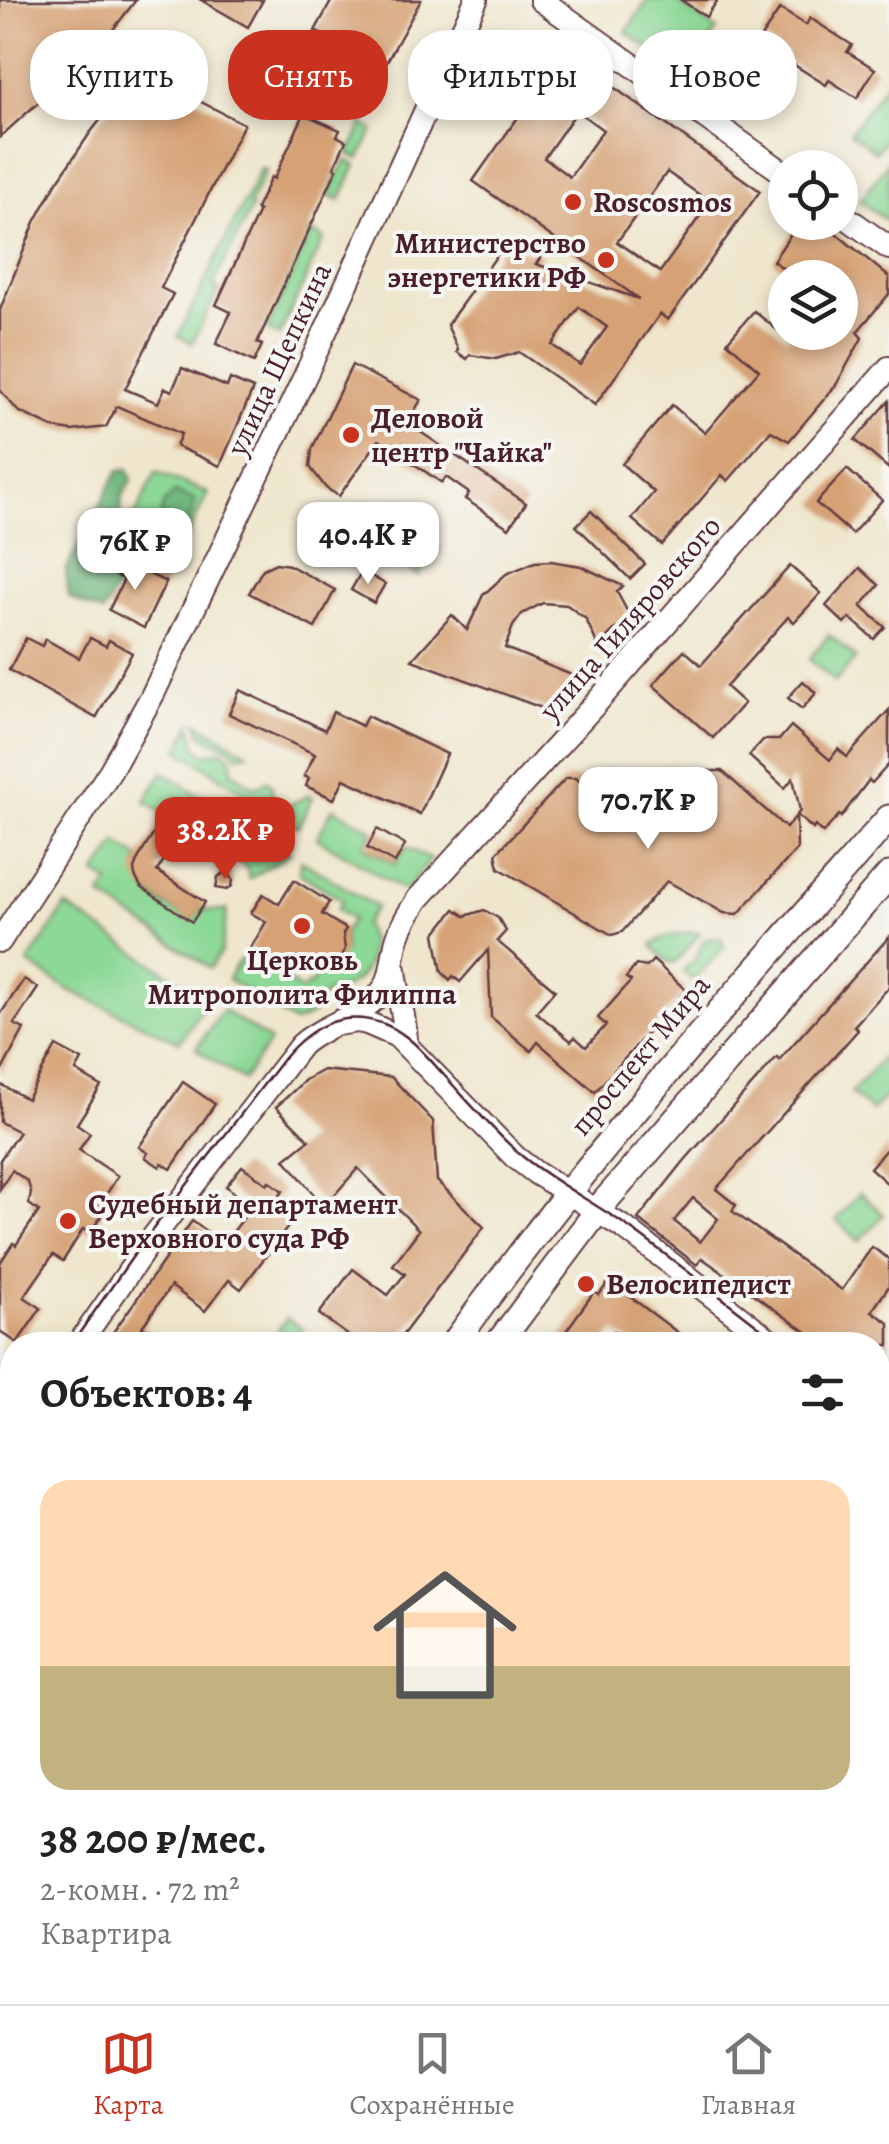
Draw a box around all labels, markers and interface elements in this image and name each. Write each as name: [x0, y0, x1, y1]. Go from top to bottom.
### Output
chip: Купить: [30, 30, 208, 120]
chip: Снять: [228, 30, 388, 120]
chip: Фильтры: [408, 30, 613, 120]
chip: Новое: [633, 30, 797, 120]
map controls: [768, 150, 858, 350]
button: locate: [768, 150, 858, 240]
place label: Roscosmos: [593, 182, 732, 222]
marker: Roscosmos: [562, 191, 584, 213]
place label: Министерство энергетики РФ: [387, 223, 586, 297]
marker: Министерство энергетики РФ: [595, 249, 617, 271]
street label: улица Щепкина: [216, 256, 341, 463]
button: layers: [768, 260, 858, 350]
place label: Деловой центр "Чайка": [371, 398, 552, 472]
marker: Деловой центр "Чайка": [340, 424, 362, 446]
pin: 40.4K ₽: [276, 502, 460, 587]
street label: улица Гиляровского: [529, 507, 730, 730]
pin: 76K ₽: [65, 508, 205, 593]
text: 40.4K ₽: [319, 512, 417, 556]
text: 76K ₽: [99, 518, 171, 562]
pin: 70.7K ₽: [556, 767, 740, 852]
text: 70.7K ₽: [600, 777, 696, 821]
pin: 38.2K ₽: [133, 797, 317, 882]
text: 38.2K ₽: [177, 807, 273, 851]
marker: Церковь Митрополита Филиппа: [291, 915, 313, 937]
place label: Церковь Митрополита Филиппа: [148, 940, 457, 1014]
street label: проспект Мира: [561, 966, 719, 1144]
place label: Судебный департамент Верховного суда РФ: [88, 1184, 398, 1258]
marker: Судебный департамент Верховного суда РФ: [57, 1210, 79, 1232]
place label: Велосипедист: [606, 1264, 791, 1304]
marker: Велосипедист: [575, 1273, 597, 1295]
text: Объектов: 4: [40, 1364, 252, 1421]
icon: filters: [795, 1365, 850, 1420]
icon: home: [355, 1545, 535, 1725]
text: 38 200 ₽/мес.: [40, 1810, 267, 1867]
text: 2-комн. · 72 m²: [40, 1867, 240, 1911]
text: Квартира: [40, 1911, 172, 1955]
tab: Карта: [93, 2026, 164, 2124]
tab: Сохранённые: [350, 2026, 515, 2124]
tab: Главная: [701, 2026, 796, 2124]

